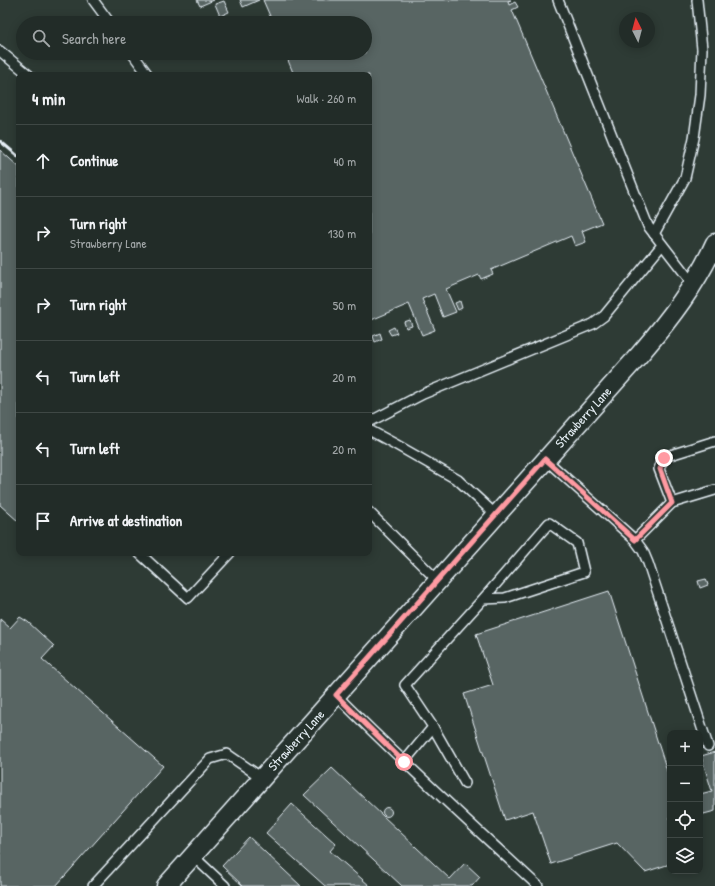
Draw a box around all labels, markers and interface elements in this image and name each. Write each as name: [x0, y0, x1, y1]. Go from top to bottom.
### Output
north arrow: [619, 12, 655, 48]
search box: [16, 16, 372, 60]
icon: search: [30, 27, 52, 49]
text: Search here: [62, 28, 126, 49]
text: 4 min: [32, 87, 65, 110]
text: Walk · 260 m: [297, 89, 356, 107]
icon: ahead: [32, 150, 54, 172]
text: Continue: [70, 150, 118, 171]
text: 40 m: [333, 152, 356, 170]
text: Turn right: [70, 213, 126, 234]
icon: right: [32, 222, 54, 244]
text: 130 m: [328, 224, 356, 242]
text: Strawberry Lane: [70, 234, 147, 252]
icon: right: [32, 294, 54, 316]
text: Turn right: [70, 294, 126, 315]
text: 50 m: [333, 296, 356, 314]
icon: left: [32, 366, 54, 388]
text: Turn left: [70, 366, 120, 387]
text: 20 m: [332, 368, 356, 386]
street label: Strawberry Lane: [551, 383, 615, 451]
icon: left: [32, 438, 54, 460]
text: Turn left: [70, 438, 120, 459]
text: 20 m: [332, 440, 356, 458]
route end: [655, 449, 673, 467]
icon: arrive: [32, 510, 54, 532]
text: Arrive at destination: [70, 510, 182, 531]
street label: Strawberry Lane: [264, 706, 328, 774]
map controls: [667, 730, 703, 874]
button: +: [667, 730, 703, 766]
route start: [395, 753, 413, 771]
button: −: [667, 766, 703, 802]
button: locate: [667, 802, 703, 838]
button: layers: [667, 838, 703, 874]

